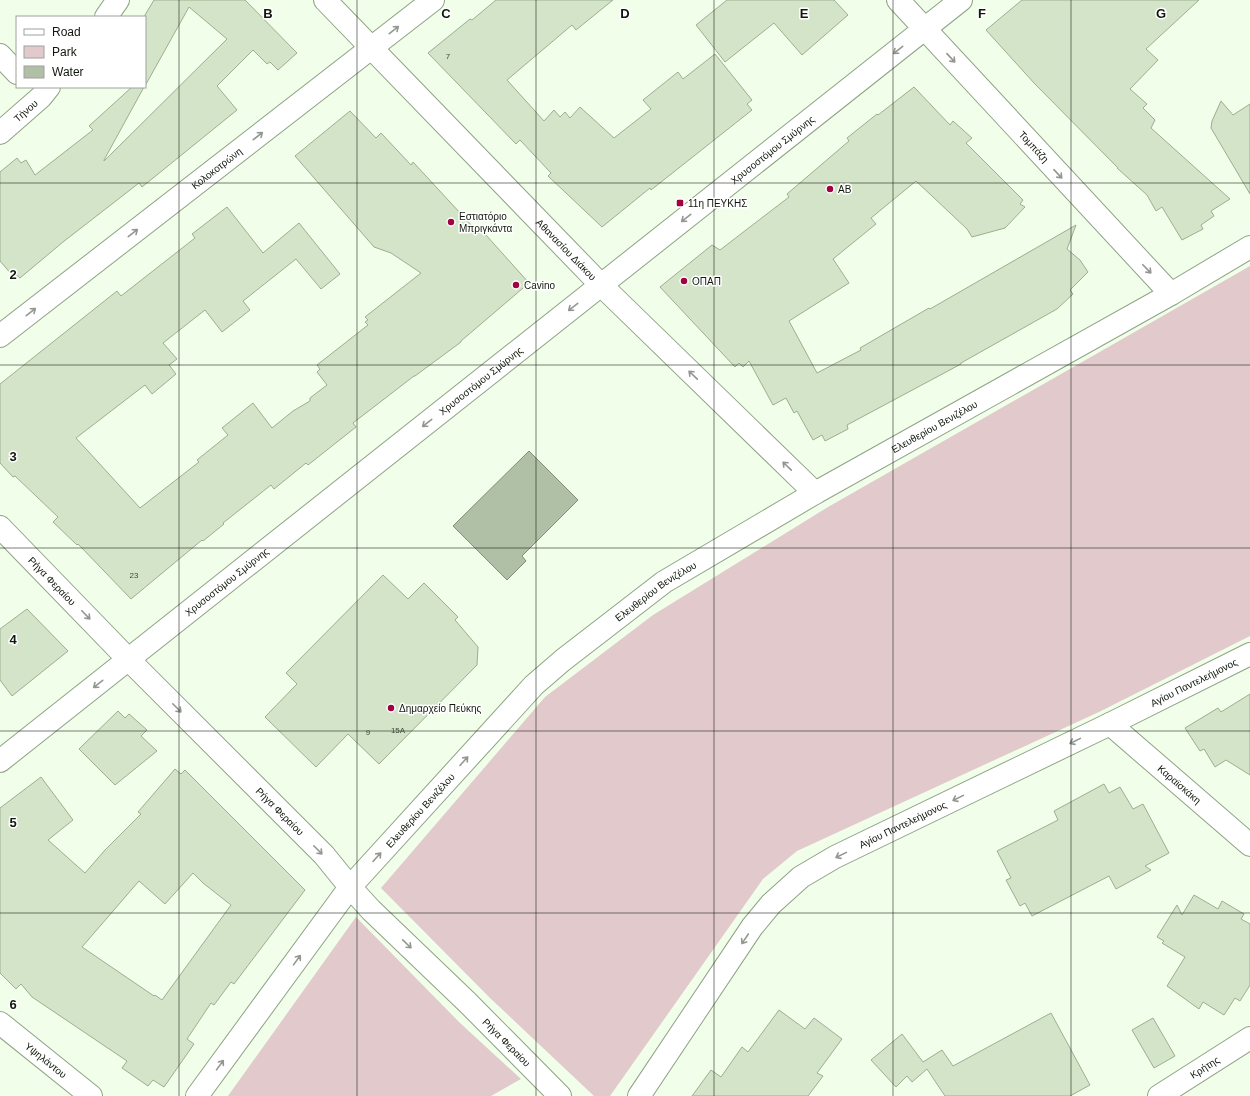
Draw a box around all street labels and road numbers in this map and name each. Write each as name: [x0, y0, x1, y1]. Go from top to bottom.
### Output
street label: Τήνου: [12, 97, 40, 124]
street label: Χρυσοστόμου Σμύρνης: [728, 113, 816, 186]
street label: Τομπάζη: [1017, 129, 1051, 164]
street label: Κολοκοτρώνη: [189, 145, 244, 191]
street label: Αθανασίου Διάκου: [534, 216, 599, 282]
street label: Χρυσοστόμου Σμύρνης: [437, 344, 525, 417]
street label: Ελευθερίου Βενιζέλου: [889, 398, 979, 455]
street label: Χρυσοστόμου Σμύρνης: [183, 545, 271, 618]
street label: Ρήγα Φεραίου: [26, 554, 78, 607]
street label: Ελευθερίου Βενιζέλου: [613, 559, 698, 623]
street label: Αγίου Παντελεήμονος: [1148, 656, 1239, 708]
street label: Καραϊσκάκη: [1156, 763, 1203, 806]
street label: Ελευθερίου Βενιζέλου: [383, 771, 457, 850]
street label: Ρήγα Φεραίου: [254, 785, 306, 837]
street label: Αγίου Παντελεήμονος: [857, 798, 948, 850]
street label: Ρήγα Φεραίου: [481, 1016, 533, 1068]
street label: Υψηλάντου: [23, 1040, 69, 1080]
street label: Κρήτης: [1188, 1054, 1221, 1080]

